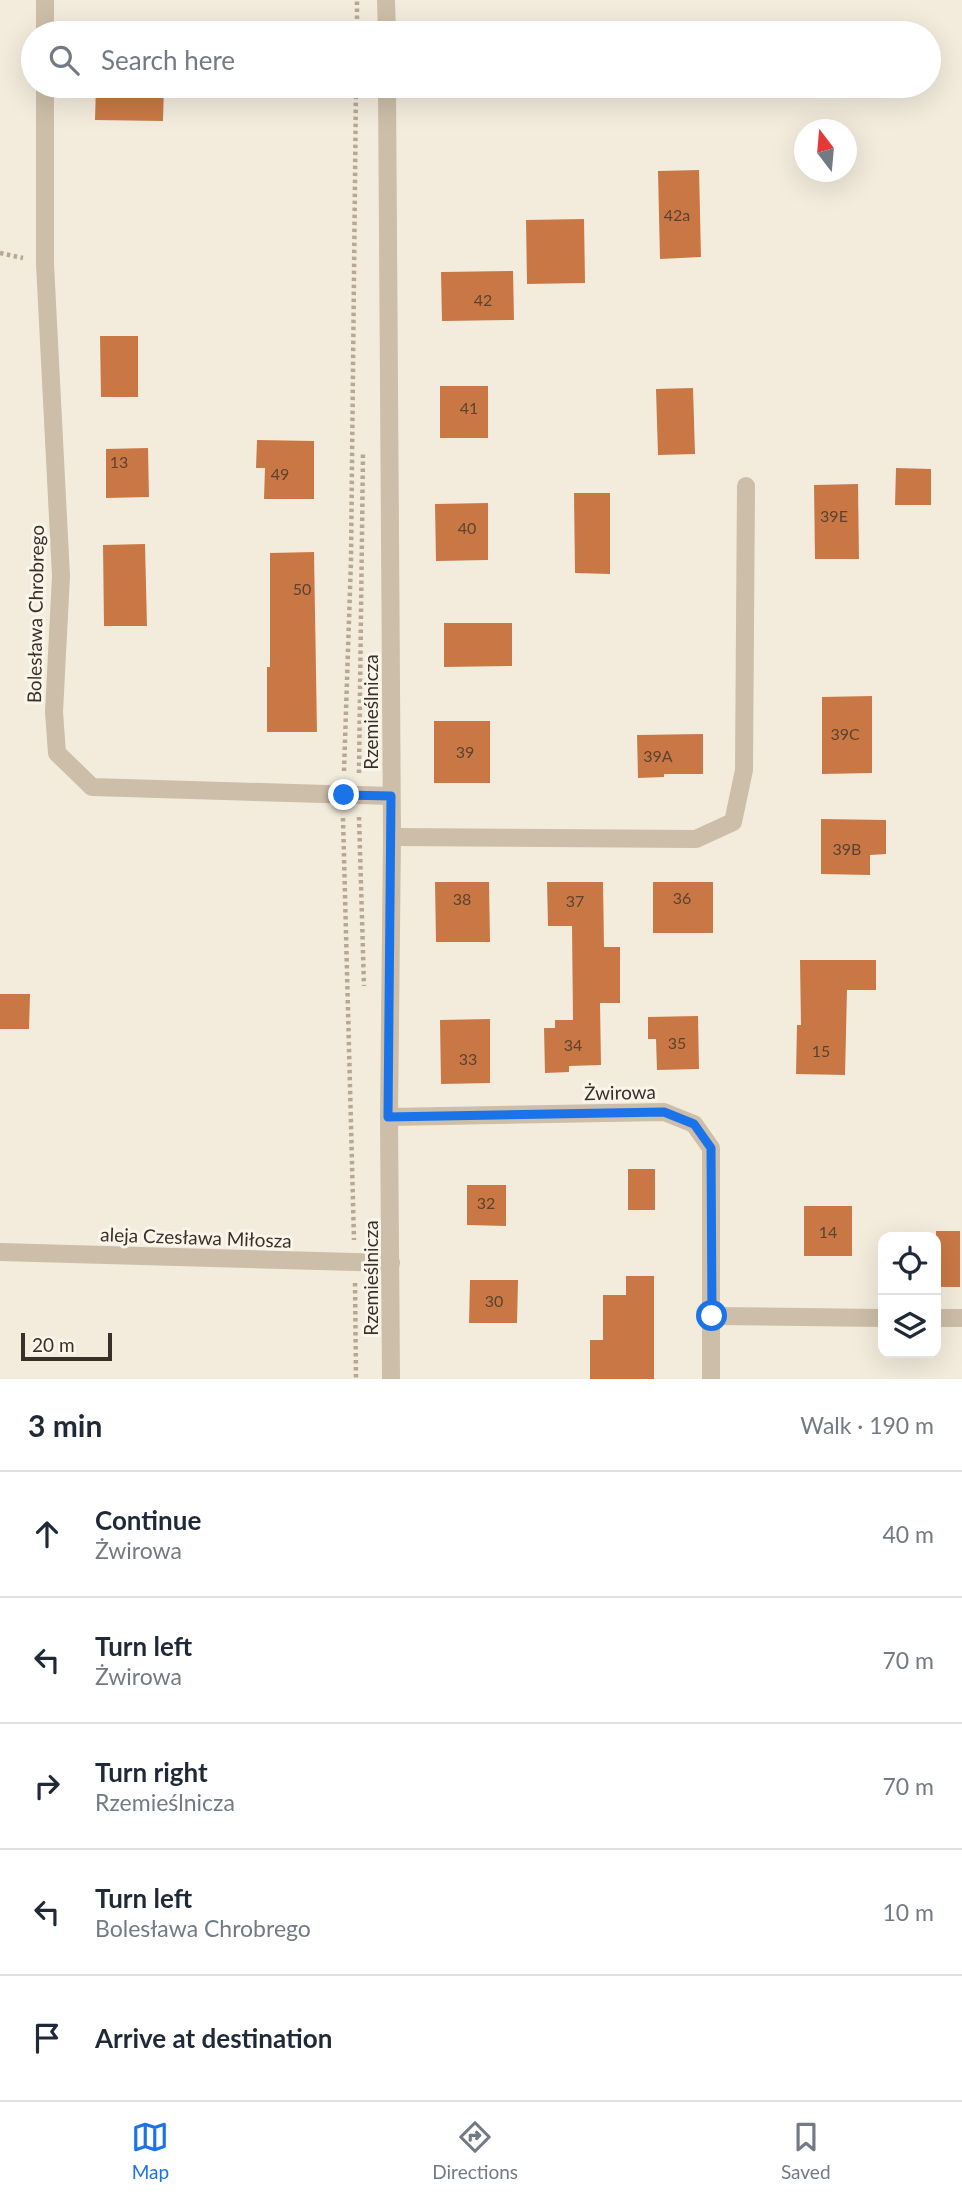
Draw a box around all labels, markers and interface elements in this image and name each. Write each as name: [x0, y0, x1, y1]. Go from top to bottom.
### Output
search box: [21, 21, 941, 98]
icon: search: [45, 41, 83, 79]
text: Search here: [101, 44, 235, 76]
north arrow: [794, 119, 857, 182]
house number: 42a: [664, 205, 690, 224]
house number: 42: [474, 290, 492, 309]
house number: 41: [460, 398, 478, 417]
house number: 13: [110, 452, 128, 471]
house number: 49: [271, 464, 289, 483]
house number: 39E: [820, 506, 848, 525]
house number: 40: [458, 518, 476, 537]
street label: Bolesława Chrobrego: [22, 525, 48, 703]
house number: 50: [293, 579, 311, 598]
street label: Rzemieślnicza: [359, 654, 382, 770]
house number: 39C: [830, 724, 860, 743]
house number: 39: [456, 742, 474, 761]
house number: 39A: [643, 746, 673, 765]
route end: [328, 779, 359, 810]
house number: 39B: [833, 839, 861, 858]
house number: 36: [673, 888, 691, 907]
house number: 38: [453, 889, 471, 908]
house number: 37: [566, 891, 584, 910]
house number: 35: [668, 1033, 686, 1052]
house number: 34: [564, 1035, 582, 1054]
house number: 15: [812, 1041, 830, 1060]
house number: 33: [459, 1049, 477, 1068]
street label: Żwirowa: [584, 1080, 656, 1104]
house number: 32: [477, 1193, 495, 1212]
street label: Rzemieślnicza: [359, 1220, 382, 1336]
street label: aleja Czesława Miłosza: [100, 1222, 292, 1252]
house number: 14: [819, 1222, 837, 1241]
map controls: [878, 1232, 941, 1358]
button: locate: [878, 1232, 941, 1295]
house number: 30: [485, 1291, 503, 1310]
button: layers: [878, 1295, 941, 1358]
route start: [696, 1300, 727, 1331]
scale bar: [21, 1330, 112, 1362]
text: 20 m: [32, 1333, 75, 1356]
text: 3 min: [28, 1407, 102, 1443]
text: Walk · 190 m: [800, 1411, 934, 1439]
text: Continue: [95, 1504, 201, 1536]
icon: ahead: [28, 1515, 66, 1553]
text: 40 m: [883, 1520, 934, 1548]
text: Żwirowa: [95, 1536, 182, 1564]
text: Turn left: [95, 1630, 192, 1662]
icon: left: [28, 1641, 66, 1679]
text: 70 m: [883, 1646, 934, 1674]
text: Żwirowa: [95, 1662, 182, 1690]
text: Turn right: [95, 1756, 208, 1788]
icon: right: [28, 1767, 66, 1805]
text: 70 m: [883, 1772, 934, 1800]
text: Rzemieślnicza: [95, 1788, 235, 1816]
text: Turn left: [95, 1882, 192, 1914]
icon: left: [28, 1893, 66, 1931]
text: 10 m: [883, 1898, 934, 1926]
text: Bolesława Chrobrego: [95, 1914, 311, 1942]
icon: arrive: [28, 2019, 66, 2057]
text: Arrive at destination: [95, 2022, 332, 2054]
tab: Map: [131, 2118, 169, 2183]
tab: Directions: [432, 2118, 518, 2183]
tab: Saved: [781, 2118, 831, 2183]

